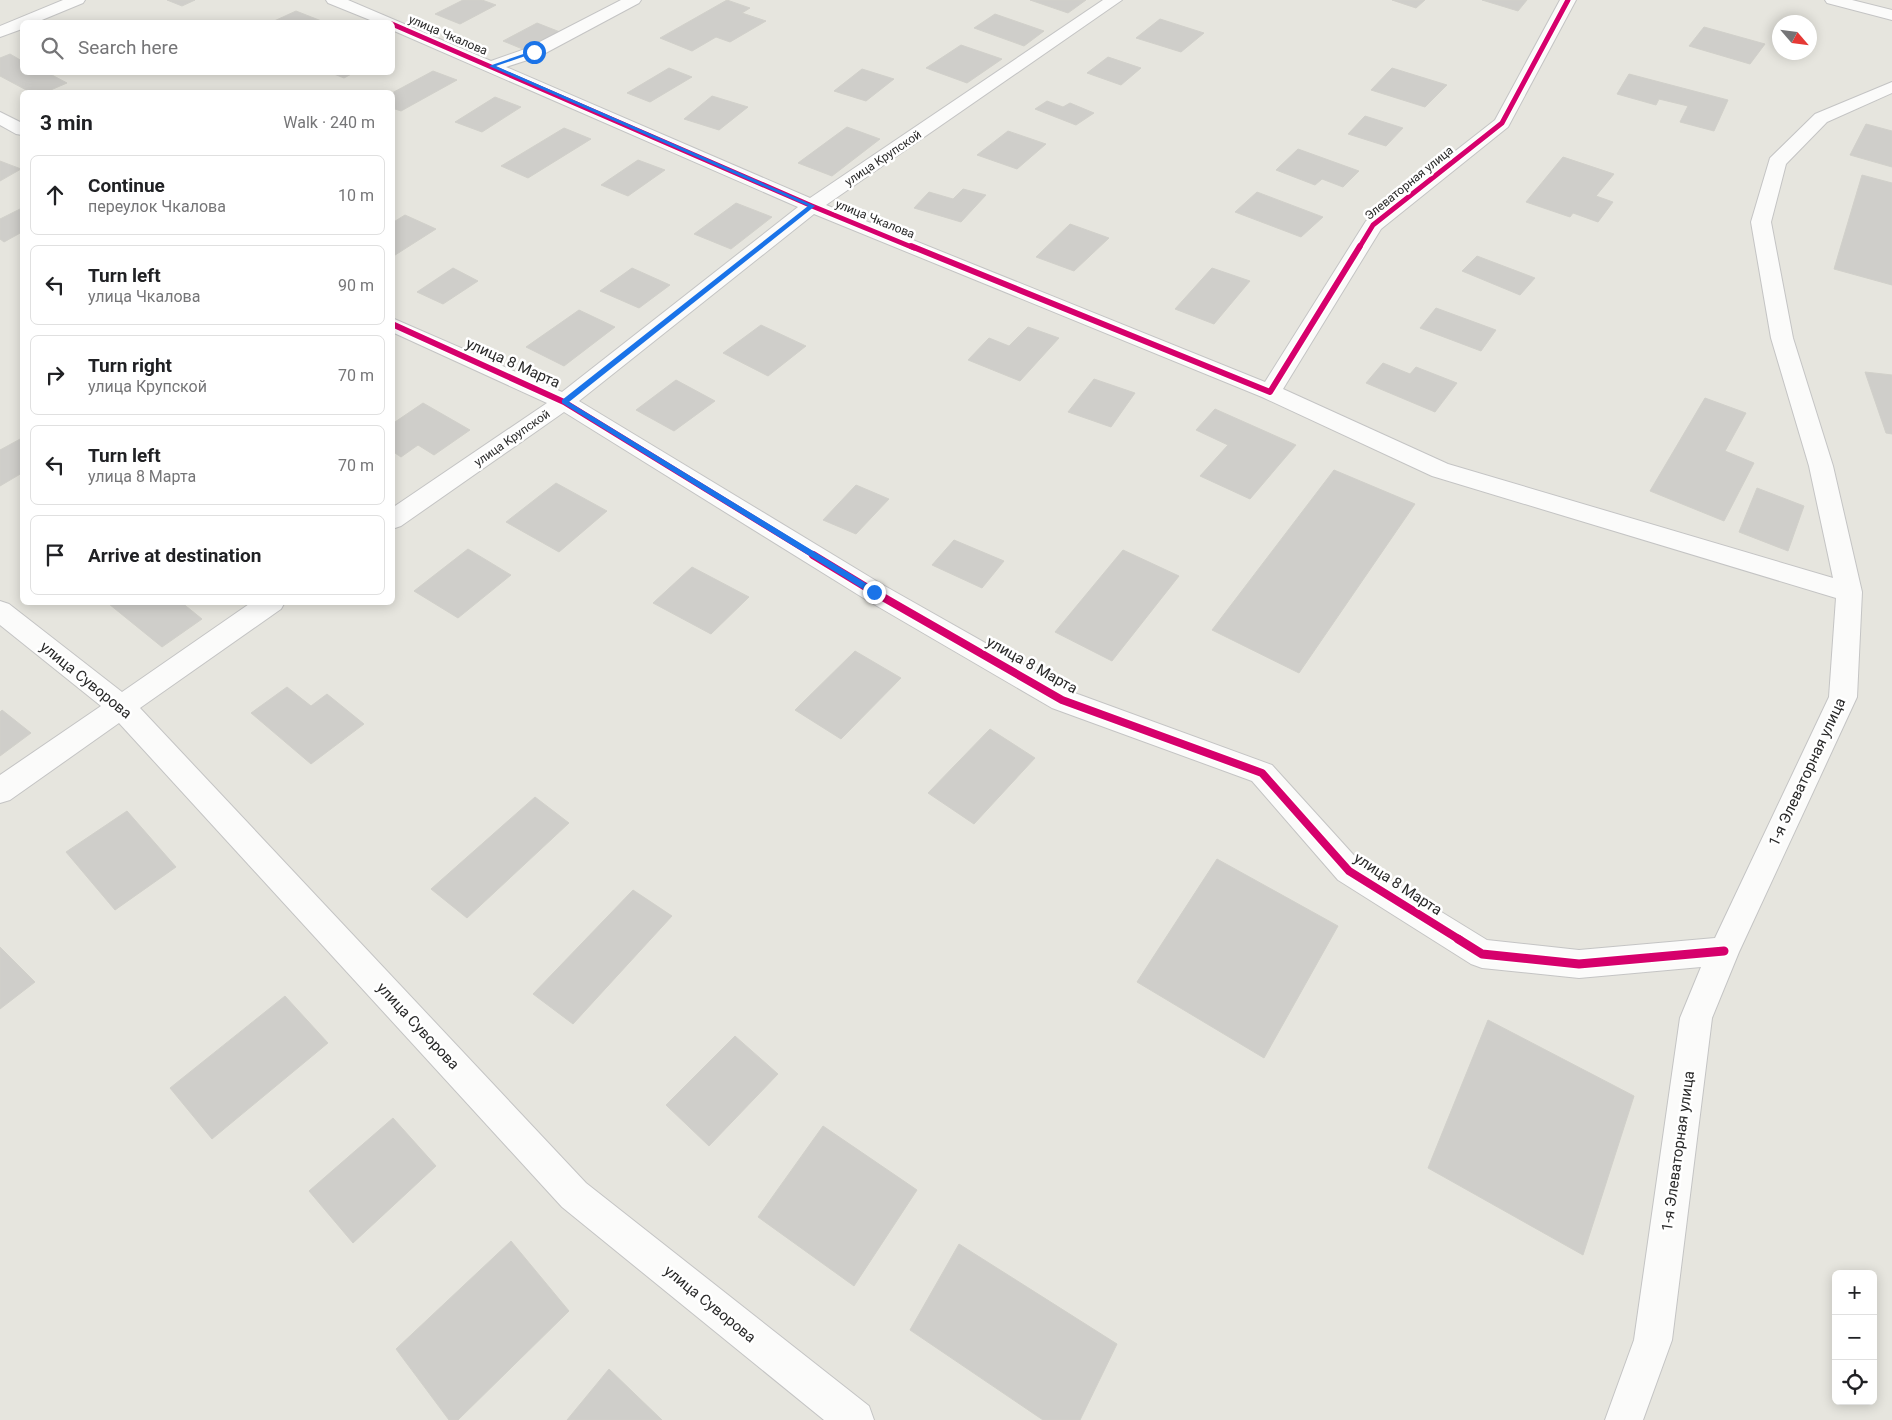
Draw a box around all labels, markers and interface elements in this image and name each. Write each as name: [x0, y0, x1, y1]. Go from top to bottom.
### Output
street label: улица Чкалова: [406, 12, 490, 58]
north arrow: [1772, 15, 1817, 60]
search box: [20, 20, 395, 75]
icon: search: [38, 34, 66, 62]
text: Search here: [78, 36, 178, 59]
route start: [523, 41, 546, 64]
text: 3 min: [40, 111, 93, 135]
text: Walk · 240 m: [283, 113, 375, 132]
street label: улица Крупской: [842, 127, 924, 189]
street label: Элеваторная улица: [1362, 143, 1456, 223]
text: Continue: [88, 174, 165, 197]
icon: ahead: [41, 181, 69, 209]
text: 10 m: [338, 186, 374, 205]
text: переулок Чкалова: [88, 197, 226, 216]
street label: улица Чкалова: [833, 197, 917, 241]
text: Turn left: [88, 264, 161, 287]
icon: left: [41, 271, 69, 299]
text: 90 m: [338, 276, 374, 295]
text: улица Чкалова: [88, 287, 200, 306]
street label: улица 8 Марта: [463, 334, 563, 392]
text: Turn right: [88, 354, 172, 377]
icon: right: [41, 361, 69, 389]
text: 70 m: [338, 366, 374, 385]
text: улица Крупской: [88, 377, 207, 396]
street label: улица Крупской: [471, 407, 553, 469]
text: Turn left: [88, 444, 161, 467]
icon: left: [41, 451, 69, 479]
text: 70 m: [338, 456, 374, 475]
text: улица 8 Марта: [88, 467, 196, 486]
icon: arrive: [41, 541, 69, 569]
text: Arrive at destination: [88, 544, 261, 567]
route end: [863, 581, 886, 604]
street label: улица 8 Марта: [983, 633, 1081, 697]
street label: улица Суворова: [37, 638, 135, 722]
street label: 1-я Элеваторная улица: [1765, 695, 1849, 849]
street label: улица 8 Марта: [1351, 849, 1445, 919]
street label: улица Суворова: [373, 979, 463, 1073]
street label: 1-я Элеваторная улица: [1658, 1070, 1698, 1232]
street label: улица Суворова: [661, 1262, 759, 1346]
map controls: [1832, 1270, 1877, 1405]
button: +: [1832, 1270, 1877, 1315]
button: −: [1832, 1315, 1877, 1360]
button: locate: [1832, 1360, 1877, 1405]

